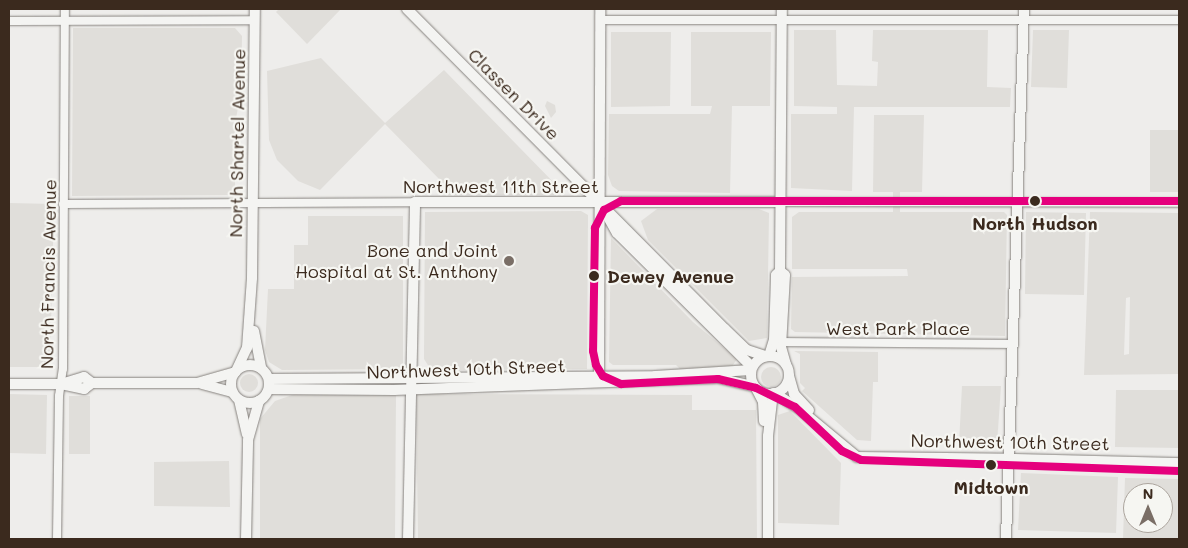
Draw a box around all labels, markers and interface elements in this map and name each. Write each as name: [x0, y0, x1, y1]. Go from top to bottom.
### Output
street label: Classen Drive: [464, 44, 564, 144]
street label: North Shartel Avenue: [225, 48, 249, 238]
street label: Northwest 11th Street: [403, 175, 599, 197]
street label: North Francis Avenue: [36, 179, 60, 369]
marker: North Hudson: [1026, 192, 1044, 210]
place label: North Hudson: [972, 212, 1098, 234]
place label: Bone and Joint Hospital at St. Anthony: [295, 240, 498, 282]
marker: Bone and Joint Hospital at St. Anthony: [502, 254, 516, 268]
place label: Dewey Avenue: [607, 265, 734, 287]
marker: Dewey Avenue: [585, 267, 603, 285]
street label: West Park Place: [826, 317, 970, 339]
street label: Northwest 10th Street: [366, 355, 566, 383]
street label: Northwest 10th Street: [910, 429, 1110, 455]
marker: Midtown: [982, 456, 1000, 474]
place label: Midtown: [953, 476, 1029, 498]
north arrow: [1123, 483, 1173, 533]
text: N: [1143, 484, 1153, 503]

